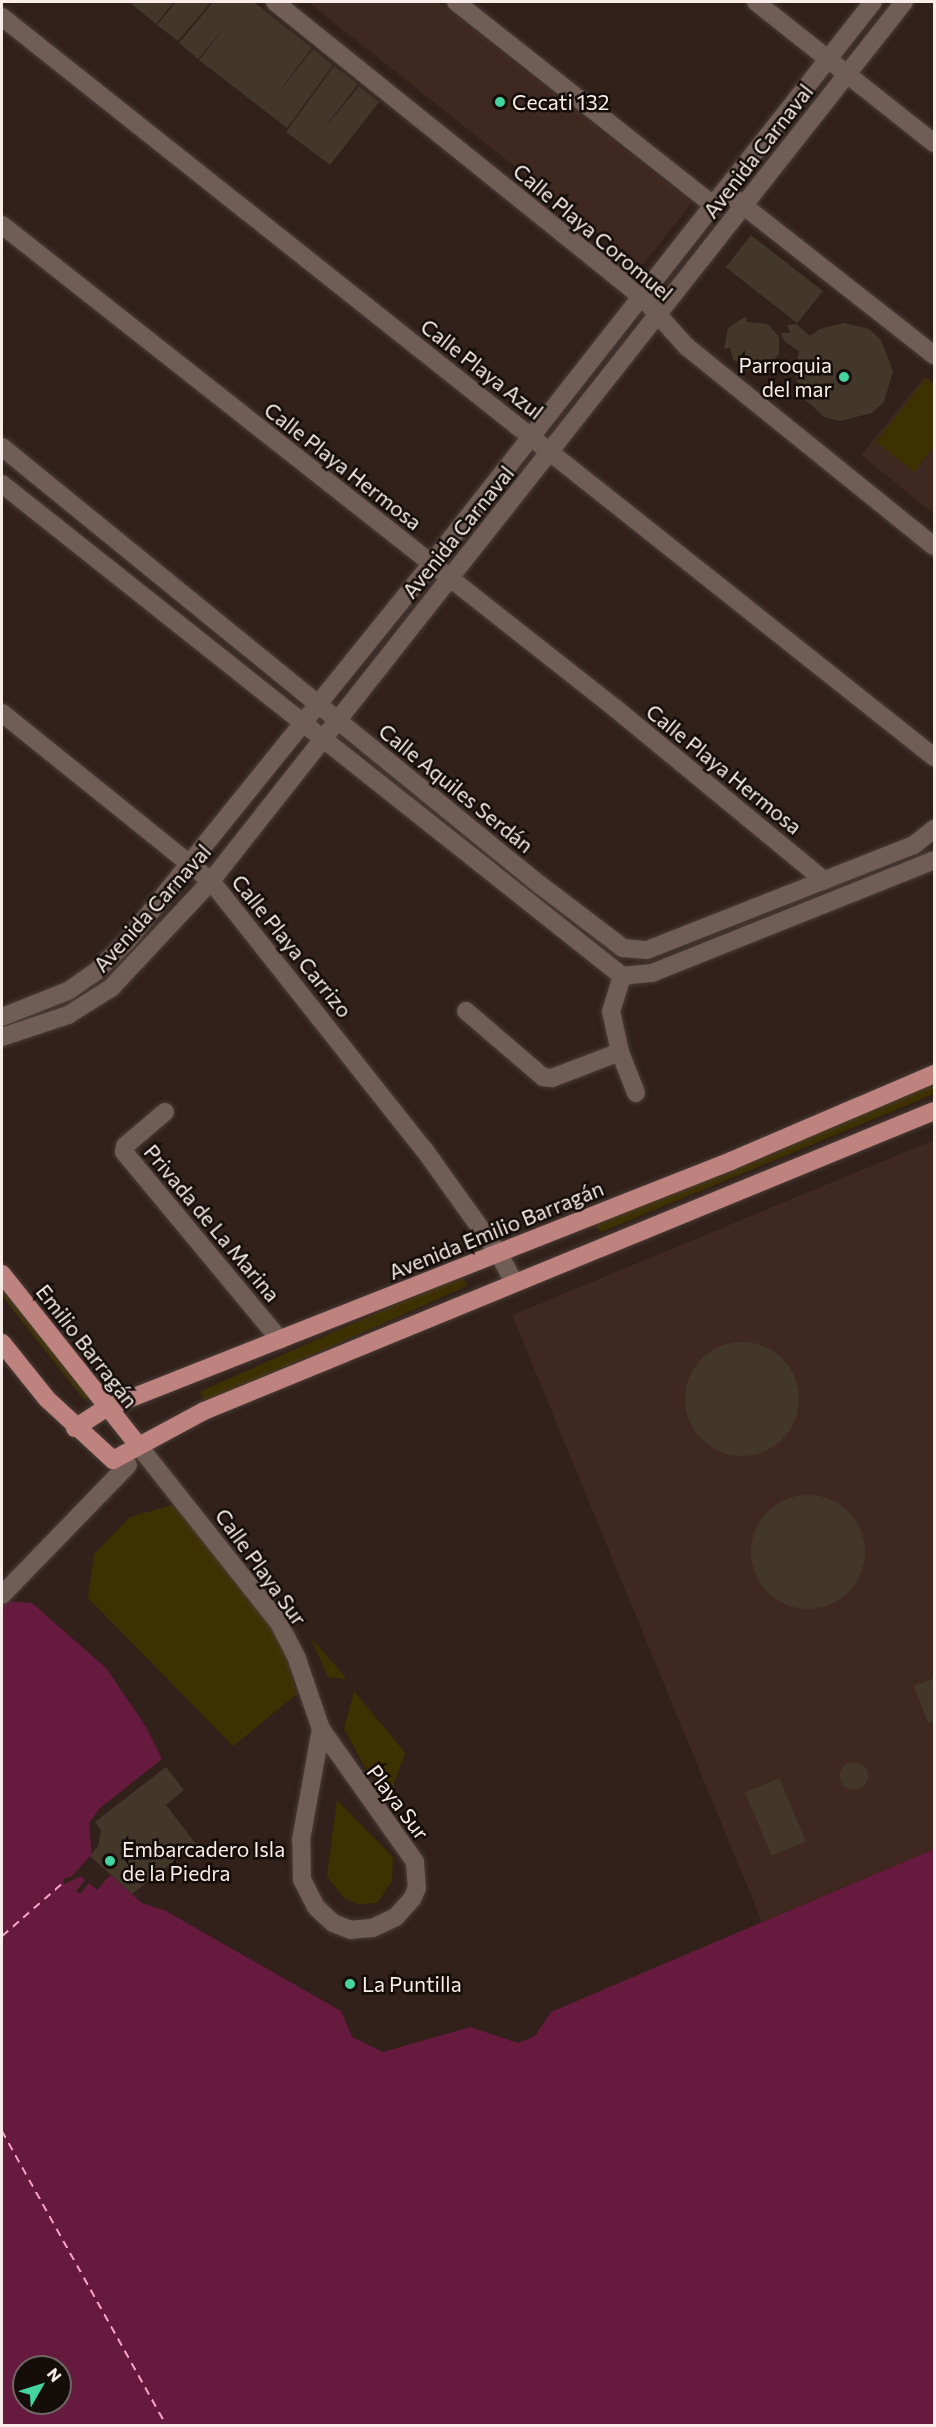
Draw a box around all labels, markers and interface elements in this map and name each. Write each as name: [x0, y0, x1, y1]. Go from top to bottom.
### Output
street label: Avenida Carnaval: [698, 79, 818, 223]
place label: Cecati 132: [512, 89, 609, 115]
marker: Cecati 132: [493, 95, 507, 109]
street label: Calle Playa Coromuel: [508, 158, 678, 306]
street label: Calle Playa Azul: [416, 313, 548, 425]
place label: Parroquia del mar: [738, 352, 832, 402]
marker: Parroquia del mar: [837, 370, 851, 384]
street label: Calle Playa Hermosa: [259, 397, 427, 535]
street label: Avenida Carnaval: [397, 461, 519, 603]
street label: Calle Playa Hermosa: [641, 699, 807, 839]
street label: Calle Aquiles Serdán: [374, 718, 538, 858]
street label: Avenida Carnaval: [88, 839, 216, 977]
street label: Calle Playa Carrizo: [227, 869, 357, 1023]
street label: Privada de La Marina: [139, 1139, 285, 1307]
street label: Avenida Emilio Barragán: [385, 1175, 607, 1285]
street label: Emilio Barragán: [31, 1279, 143, 1413]
street label: Calle Playa Sur: [210, 1504, 312, 1630]
street label: Playa Sur: [362, 1760, 434, 1844]
place label: Embarcadero Isla de la Piedra: [122, 1836, 285, 1886]
marker: Embarcadero Isla de la Piedra: [103, 1854, 117, 1868]
place label: La Puntilla: [362, 1971, 462, 1997]
marker: La Puntilla: [343, 1977, 357, 1991]
north arrow: [12, 2355, 72, 2415]
text: N: [44, 2364, 66, 2385]

